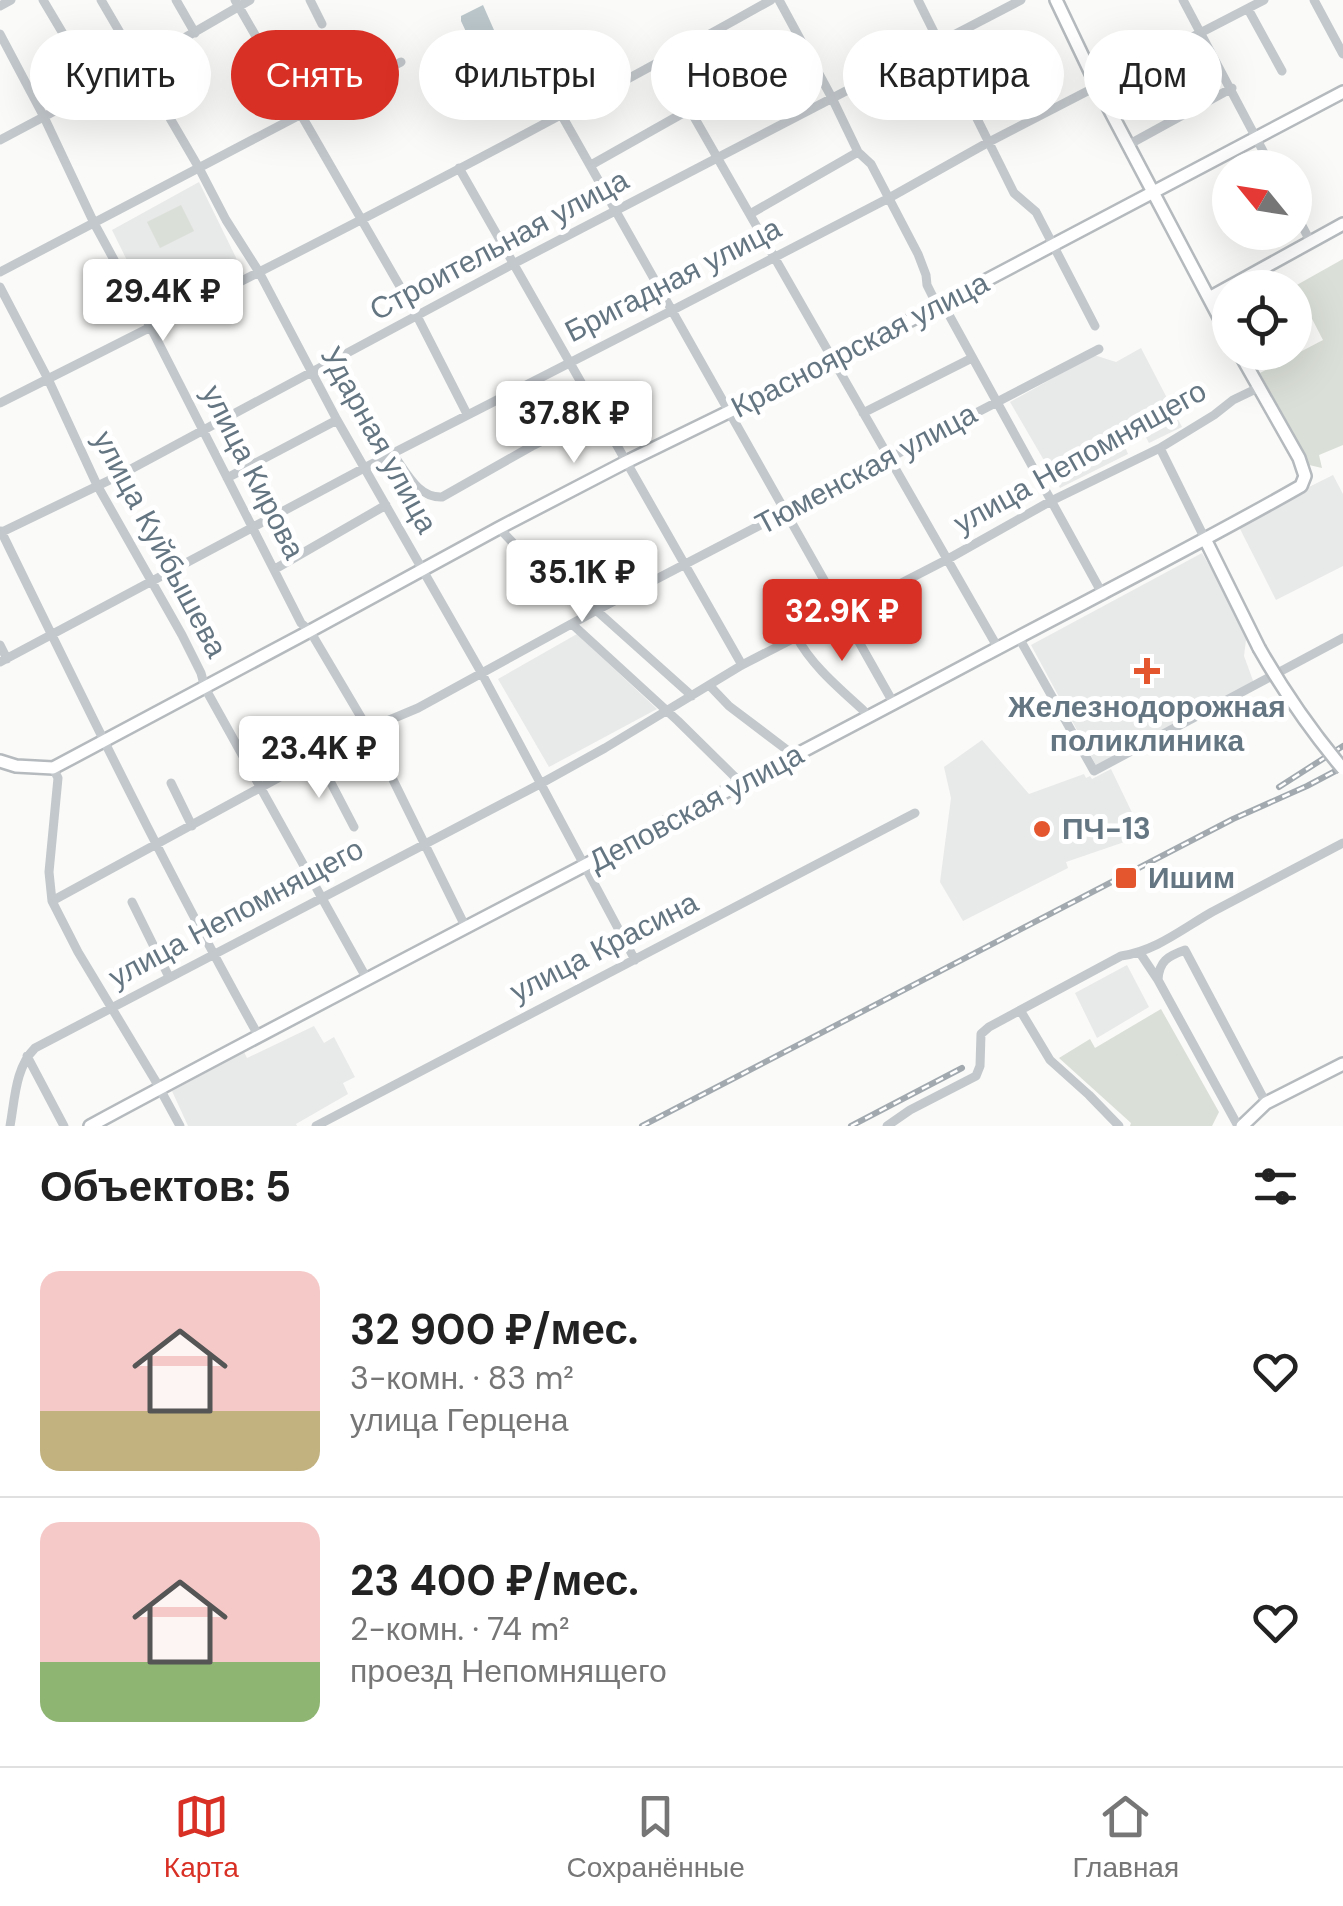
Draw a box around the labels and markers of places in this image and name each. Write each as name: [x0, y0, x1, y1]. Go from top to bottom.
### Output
pin: 29.4K ₽: [71, 259, 255, 344]
pin: 37.8K ₽: [482, 381, 666, 466]
pin: 35.1K ₽: [490, 540, 674, 625]
pin: 32.9K ₽: [750, 579, 934, 664]
marker: Железнодорожная поликлиника: [1134, 658, 1160, 684]
place label: Железнодорожная поликлиника: [1007, 687, 1286, 760]
pin: 23.4K ₽: [227, 716, 411, 801]
place label: ПЧ-13: [1062, 809, 1151, 848]
marker: ПЧ-13: [1031, 818, 1053, 840]
place label: Ишим: [1148, 858, 1235, 897]
marker: Ишим: [1113, 865, 1139, 891]

